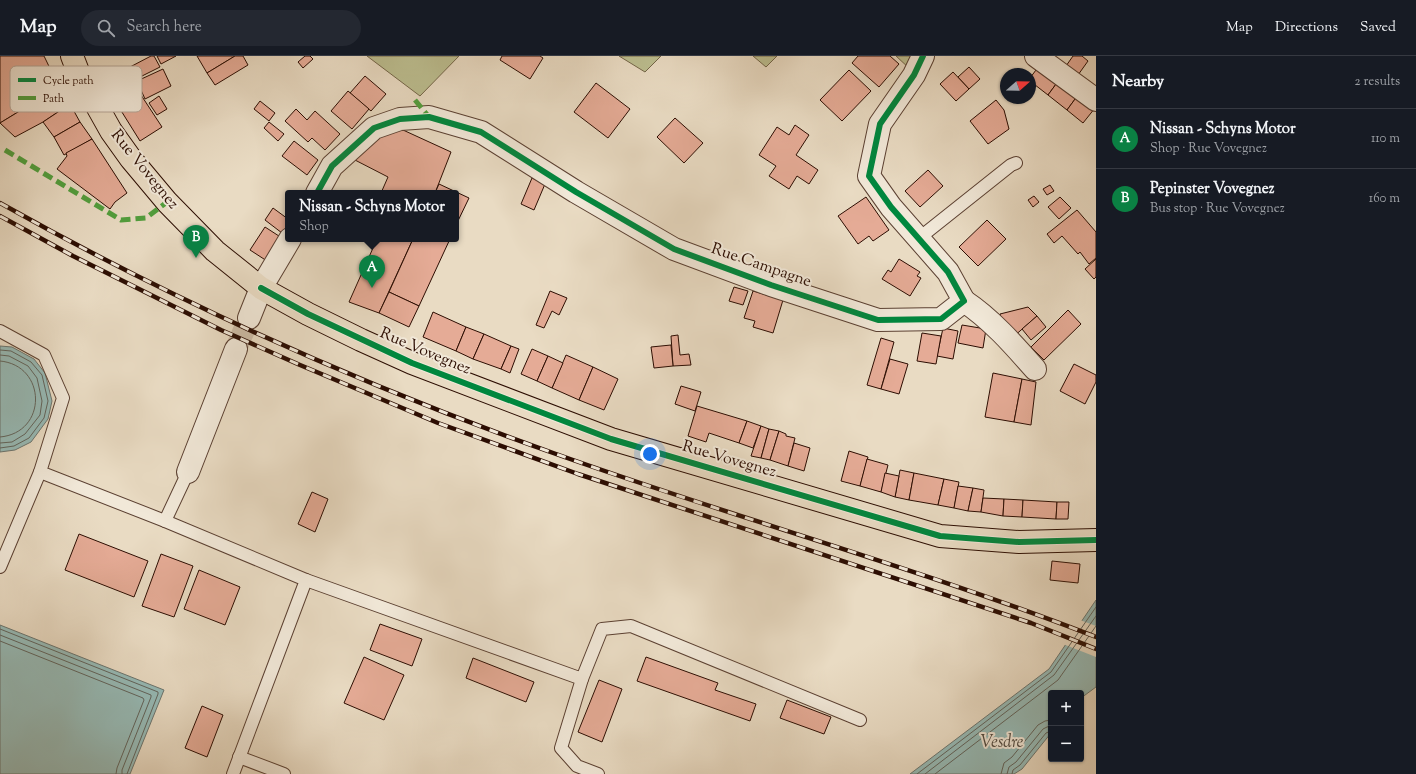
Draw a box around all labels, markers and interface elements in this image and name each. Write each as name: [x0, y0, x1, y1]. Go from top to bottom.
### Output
search box: [81, 10, 361, 46]
text: Map: [20, 14, 57, 41]
icon: search: [95, 17, 117, 39]
text: Search here: [127, 17, 202, 38]
text: Map: [1226, 18, 1253, 38]
text: Directions: [1275, 18, 1338, 38]
text: Saved: [1360, 18, 1396, 38]
legend: [10, 66, 142, 112]
north arrow: [1000, 68, 1036, 104]
text: Nearby: [1112, 70, 1164, 94]
text: Cycle path: [43, 73, 94, 89]
text: 2 results: [1355, 73, 1400, 91]
text: Path: [43, 91, 65, 107]
text: Nissan - Schyns Motor: [1150, 119, 1296, 140]
street label: Rue Vovegnez: [105, 125, 183, 215]
text: A: [1120, 130, 1130, 148]
text: 110 m: [1371, 130, 1400, 148]
text: Shop · Rue Vovegnez: [1150, 140, 1267, 158]
text: Pepinster Vovegnez: [1150, 179, 1274, 200]
popup: [285, 190, 459, 242]
text: B: [1121, 190, 1129, 208]
text: 160 m: [1369, 190, 1400, 208]
text: Nissan - Schyns Motor: [299, 197, 445, 218]
text: Bus stop · Rue Vovegnez: [1150, 200, 1285, 218]
text: Shop: [299, 218, 329, 236]
pin: B: [183, 225, 209, 258]
street label: Rue Campagne: [708, 238, 814, 294]
pin: A: [359, 255, 385, 288]
street label: Rue Vovegnez: [376, 323, 474, 381]
street label: Rue Vovegnez: [679, 436, 779, 484]
your location: [640, 444, 660, 464]
map controls: [1048, 690, 1084, 762]
button: +: [1048, 690, 1084, 726]
button: −: [1048, 726, 1084, 762]
water label: Vesdre: [981, 731, 1024, 755]

